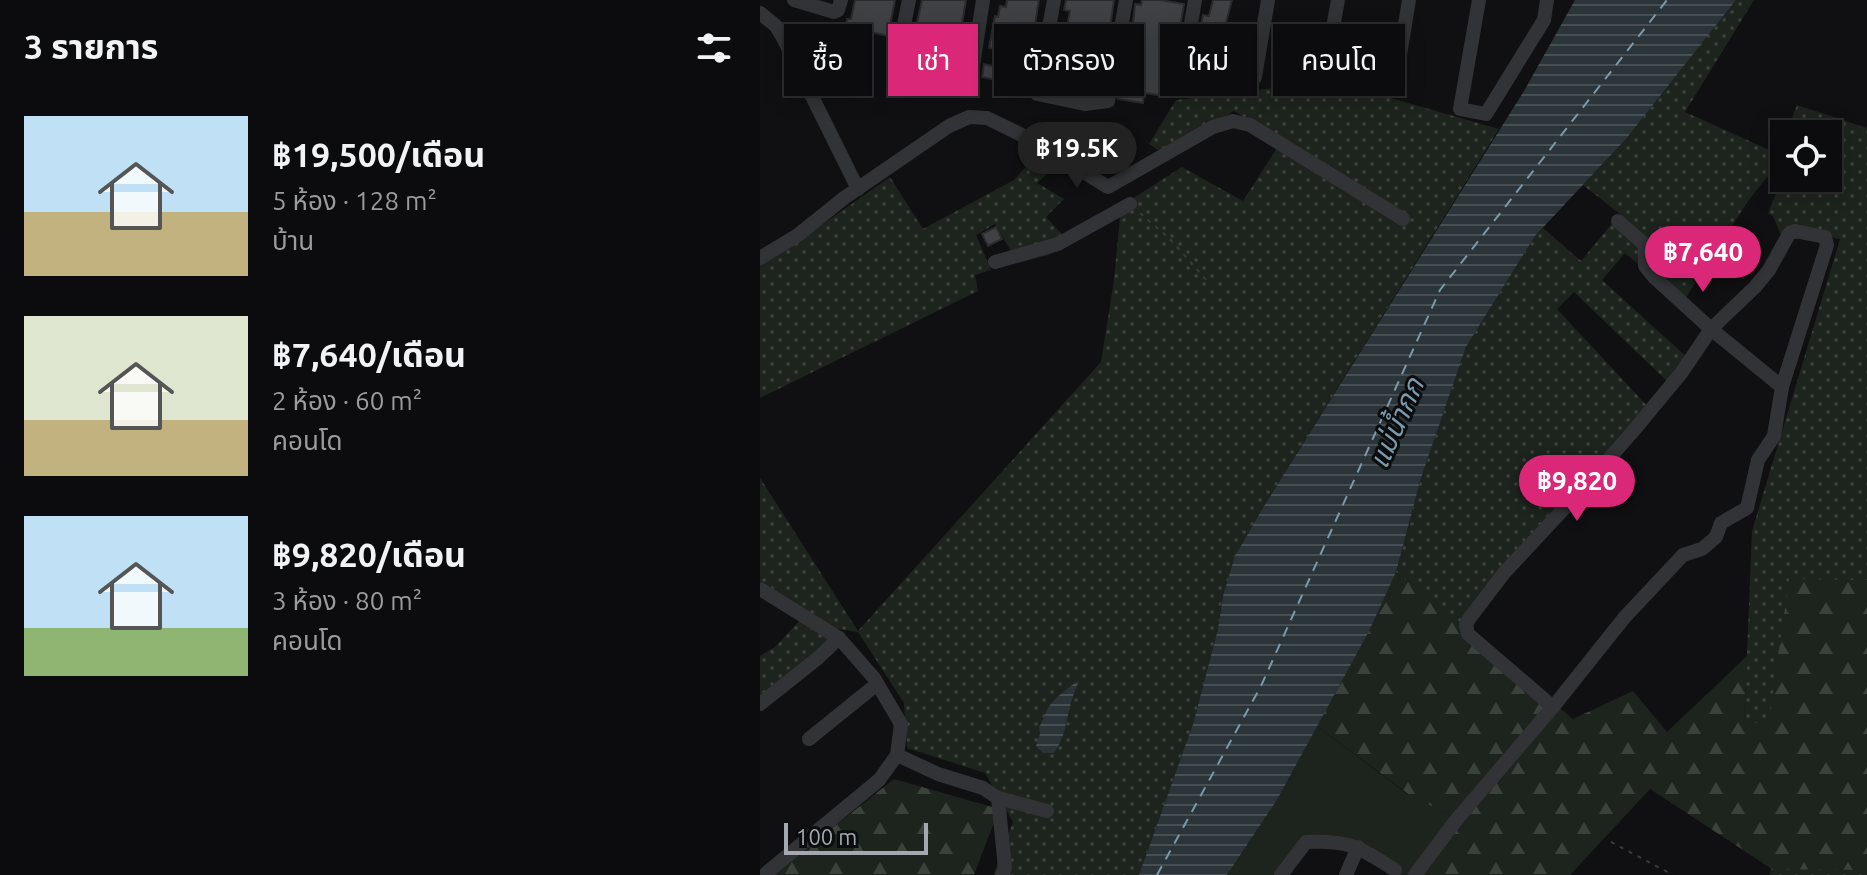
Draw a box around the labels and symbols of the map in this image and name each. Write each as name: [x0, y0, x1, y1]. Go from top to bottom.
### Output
pin: ฿19.5K: [1012, 122, 1142, 190]
pin: ฿7,640: [1638, 226, 1768, 294]
water label: แม่น้ำกก: [1359, 371, 1430, 473]
pin: ฿9,820: [1512, 455, 1642, 523]
scale bar: [784, 819, 928, 855]

